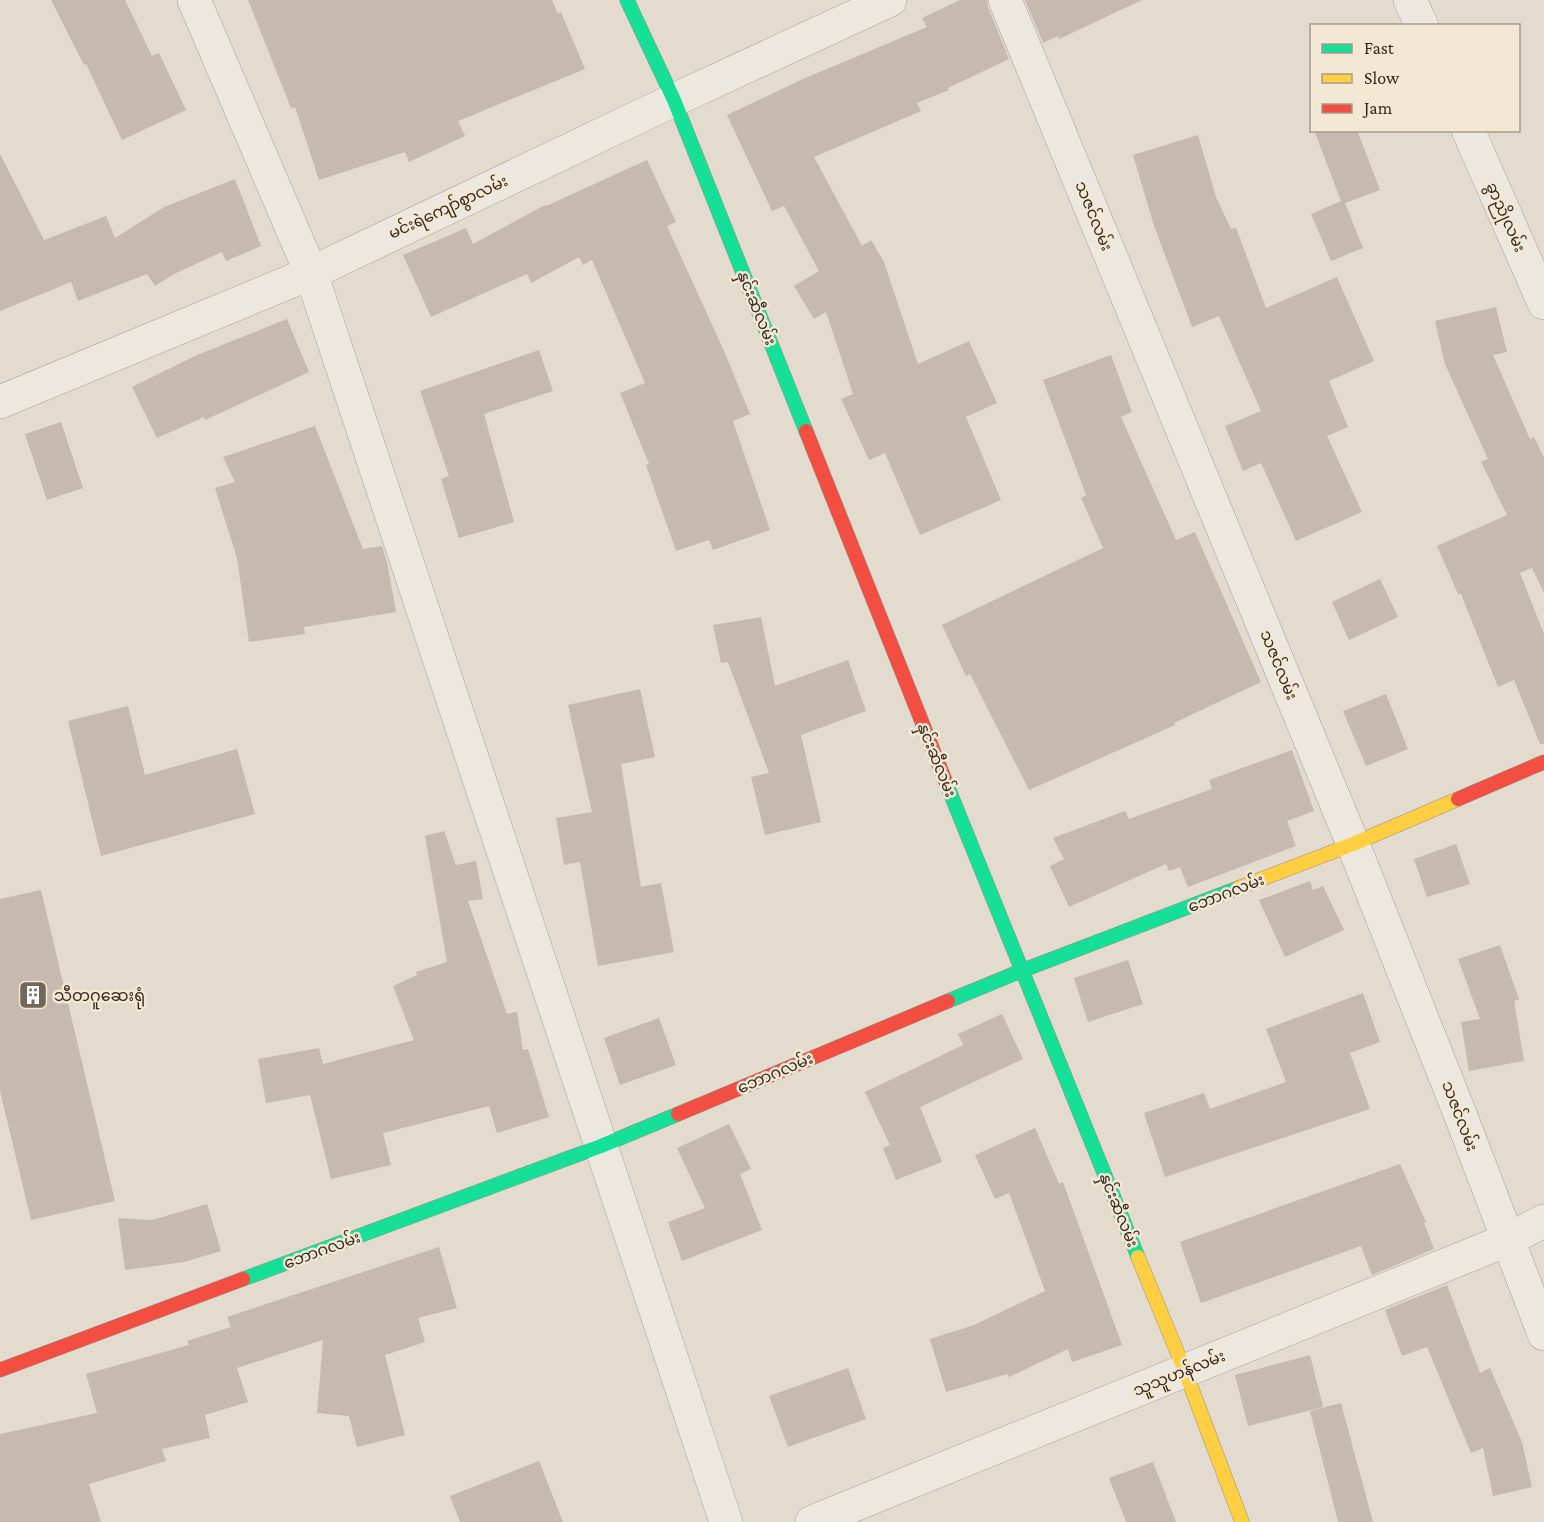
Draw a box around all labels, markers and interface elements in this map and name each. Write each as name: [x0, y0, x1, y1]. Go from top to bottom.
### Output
legend: [1310, 24, 1520, 132]
text: Fast: [1364, 38, 1395, 58]
text: Slow: [1364, 68, 1400, 88]
text: Jam: [1362, 98, 1393, 118]
street label: မင်းရဲကျော်စွာလမ်း: [384, 169, 512, 247]
street label: သဇင်လမ်း: [1072, 178, 1118, 253]
street label: ခွာညိုလမ်း: [1479, 178, 1532, 256]
street label: နှင်းဆီလမ်း: [729, 267, 782, 350]
street label: သဇင်လမ်း: [1257, 627, 1303, 702]
street label: နှင်းဆီလမ်း: [909, 719, 962, 802]
street label: ဘောဂလမ်း: [1184, 868, 1266, 915]
building icon: သီတဂူဆေးရုံ: [17, 979, 49, 1011]
place label: သီတဂူဆေးရုံ: [54, 985, 145, 1010]
street label: ဘောဂလမ်း: [734, 1047, 815, 1096]
street label: သဇင်လမ်း: [1439, 1077, 1484, 1153]
street label: နှင်းဆီလမ်း: [1091, 1169, 1144, 1252]
street label: ဘောဂလမ်း: [280, 1225, 363, 1272]
street label: သူသူဟန်လမ်း: [1129, 1344, 1230, 1405]

